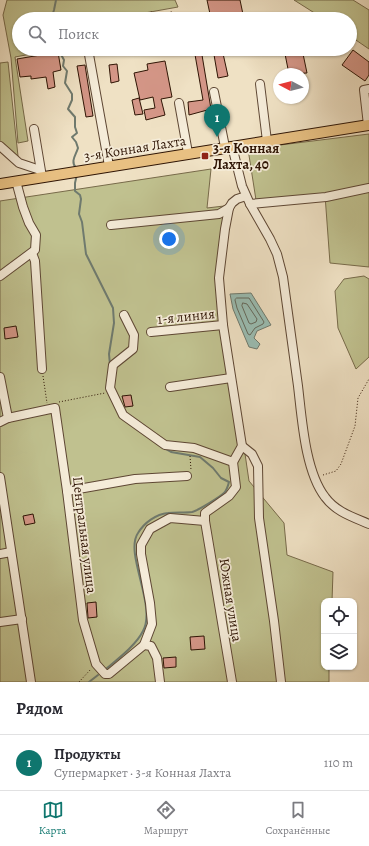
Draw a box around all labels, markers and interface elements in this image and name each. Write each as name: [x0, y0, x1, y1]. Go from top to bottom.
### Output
search box: [12, 12, 357, 56]
icon: search: [26, 23, 48, 45]
text: Поиск: [58, 24, 99, 44]
north arrow: [273, 68, 309, 104]
pin: 1: [204, 104, 230, 137]
street label: 3-я Конная Лахта: [83, 131, 188, 166]
place label: 3-я Конная Лахта, 40: [213, 139, 279, 174]
marker: 3-я Конная Лахта, 40: [200, 151, 210, 161]
your location: [159, 229, 179, 249]
street label: 1-я линия: [156, 304, 216, 329]
street label: Центральная улица: [68, 476, 101, 595]
street label: Южная улица: [215, 557, 247, 644]
map controls: [321, 598, 357, 670]
button: locate: [321, 598, 357, 634]
button: layers: [321, 634, 357, 670]
text: Рядом: [16, 697, 63, 720]
text: Продукты: [54, 744, 121, 764]
text: 1: [27, 754, 31, 771]
text: 110 m: [324, 754, 353, 771]
text: Супермаркет · 3-я Конная Лахта: [54, 764, 231, 781]
tab: Карта: [39, 799, 66, 838]
tab: Маршрут: [144, 799, 188, 838]
tab: Сохранённые: [265, 799, 330, 838]

